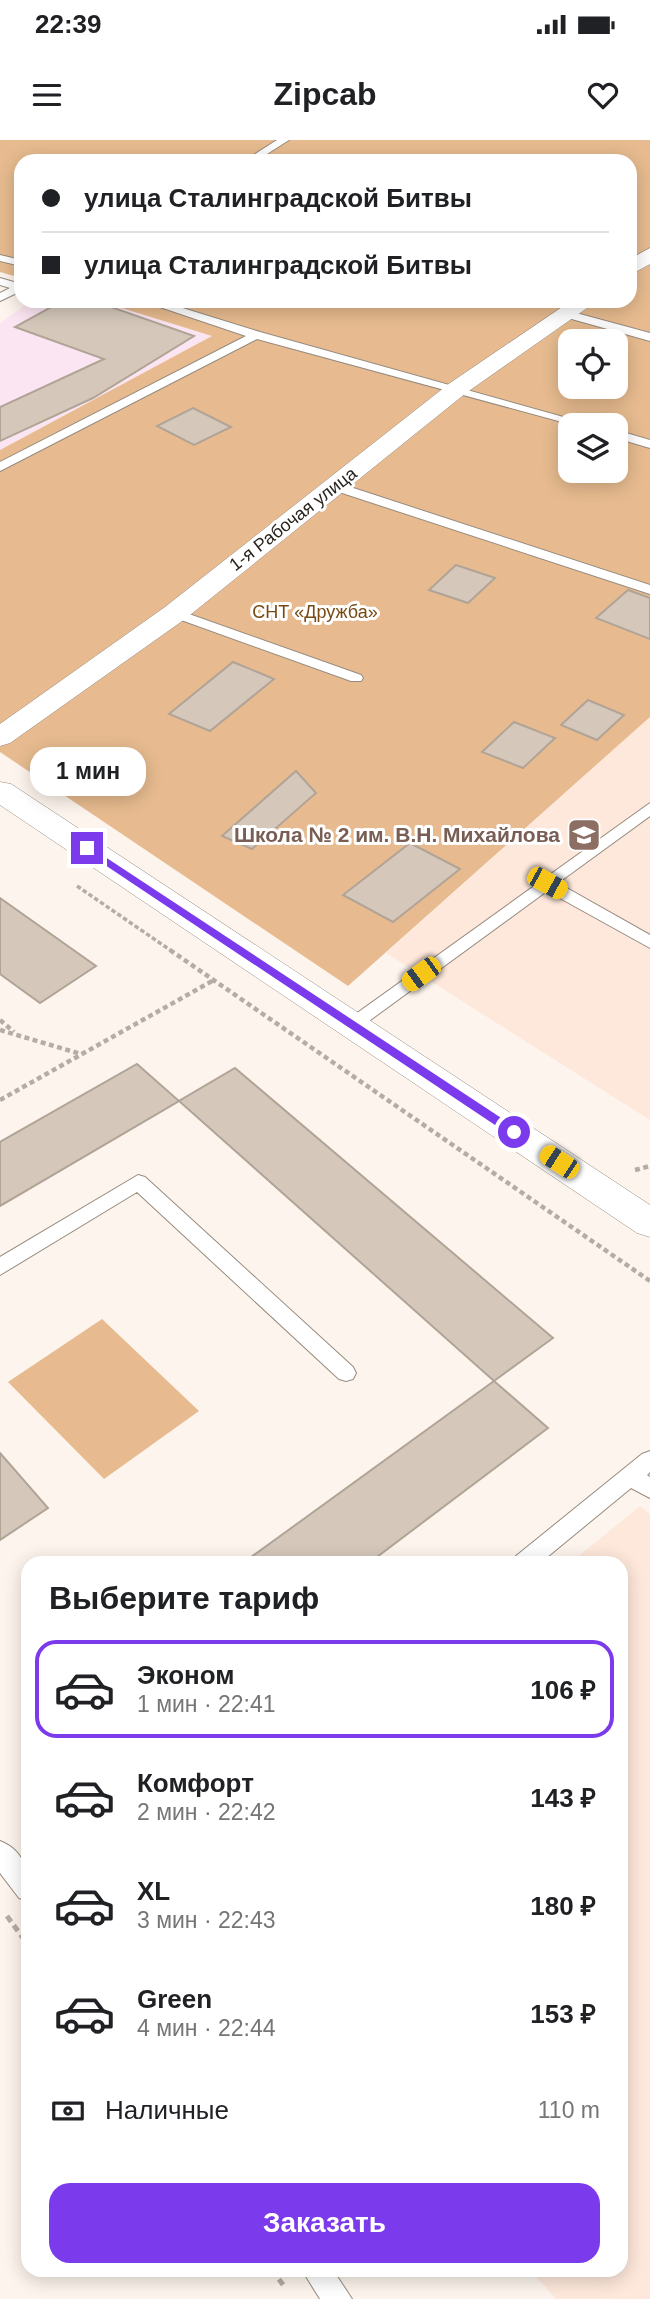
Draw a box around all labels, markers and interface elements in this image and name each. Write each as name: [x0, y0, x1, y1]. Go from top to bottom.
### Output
text: 22:39: [35, 9, 102, 39]
icon: menu: [28, 76, 66, 114]
text: Zipcab: [273, 76, 377, 112]
icon: heart: [584, 76, 622, 114]
text: улица Сталинградской Битвы: [84, 183, 472, 213]
text: улица Сталинградской Битвы: [84, 250, 472, 280]
map controls: [558, 329, 628, 483]
button: locate: [558, 329, 628, 399]
button: layers: [558, 413, 628, 483]
street label: 1-я Рабочая улица: [225, 463, 361, 575]
park label: СНТ «Дружба»: [252, 602, 378, 622]
callout: 1 мин: [29, 746, 145, 796]
text: 1 мин: [56, 758, 120, 784]
school or university icon: Школа № 2 им. В.Н. Михайлова: [565, 816, 603, 854]
place label: Школа № 2 им. В.Н. Михайлова: [234, 823, 560, 846]
route end: [71, 832, 103, 864]
car: [524, 864, 571, 902]
car: [398, 953, 445, 995]
route start: [498, 1116, 530, 1148]
car: [536, 1142, 583, 1182]
text: Выберите тариф: [49, 1580, 319, 1616]
icon: car: [53, 1658, 116, 1721]
text: Эконом: [137, 1660, 235, 1690]
text: 106 ₽: [530, 1675, 596, 1705]
text: 1 мин · 22:41: [137, 1691, 276, 1717]
icon: car: [53, 1766, 116, 1829]
text: Комфорт: [137, 1768, 254, 1798]
text: 143 ₽: [530, 1783, 596, 1813]
text: 2 мин · 22:42: [137, 1799, 276, 1825]
icon: car: [53, 1874, 116, 1937]
text: XL: [137, 1876, 170, 1906]
text: 180 ₽: [530, 1891, 596, 1921]
text: 3 мин · 22:43: [137, 1907, 276, 1933]
icon: car: [53, 1982, 116, 2045]
text: Green: [137, 1984, 212, 2014]
text: 153 ₽: [530, 1999, 596, 2029]
text: 4 мин · 22:44: [137, 2015, 276, 2041]
icon: cash: [49, 2092, 87, 2130]
text: Наличные: [105, 2095, 229, 2125]
text: 110 m: [538, 2097, 600, 2123]
button: Заказать: [49, 2183, 600, 2263]

